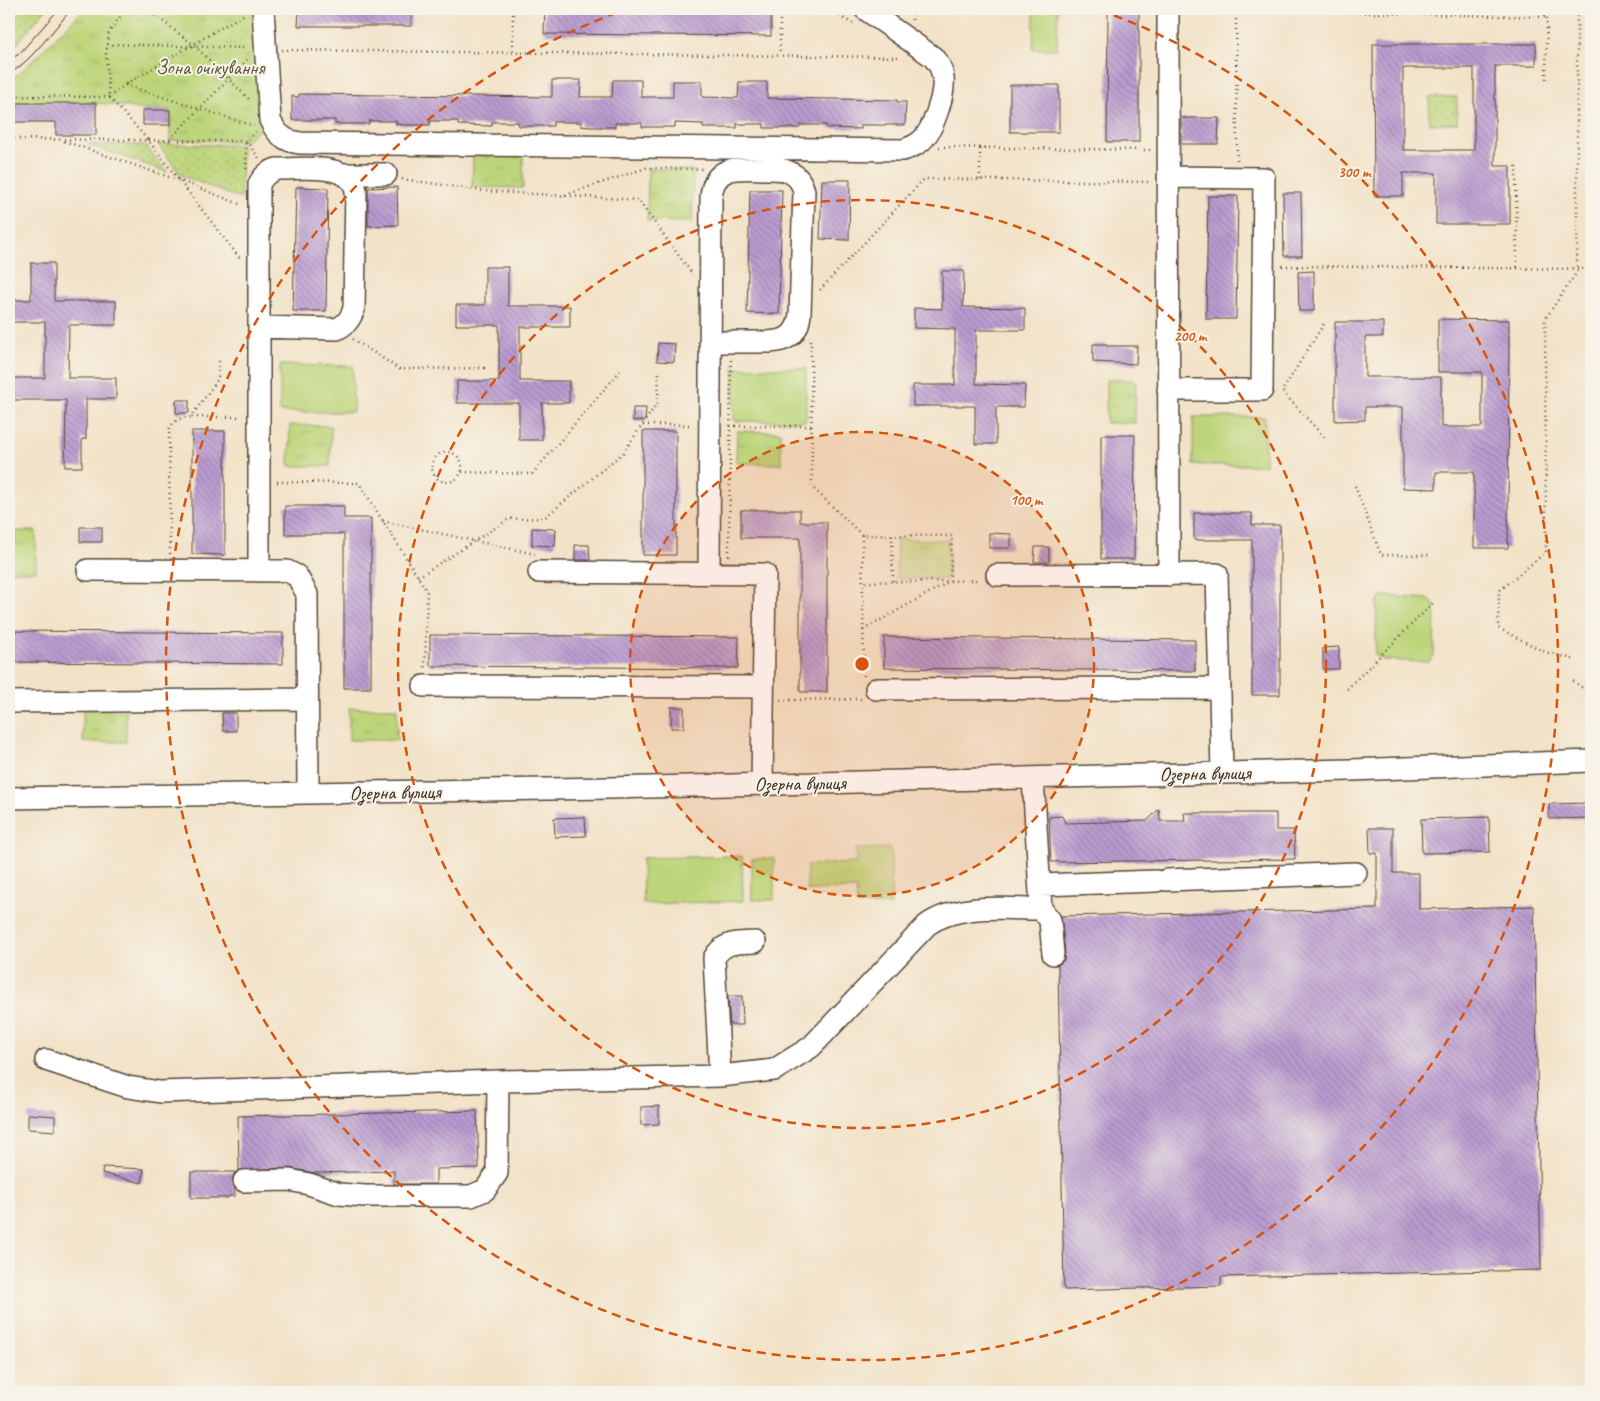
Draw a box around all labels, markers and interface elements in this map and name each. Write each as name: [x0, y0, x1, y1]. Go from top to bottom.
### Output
park label: Зона очікування: [156, 55, 266, 80]
text: 300 m: [1338, 163, 1372, 182]
text: 200 m: [1174, 327, 1208, 346]
text: 100 m: [1010, 491, 1044, 510]
centre of rings: [853, 655, 871, 673]
street label: Озерна вулиця: [1159, 760, 1253, 788]
street label: Озерна вулиця: [754, 770, 848, 798]
street label: Озерна вулиця: [349, 779, 443, 807]

